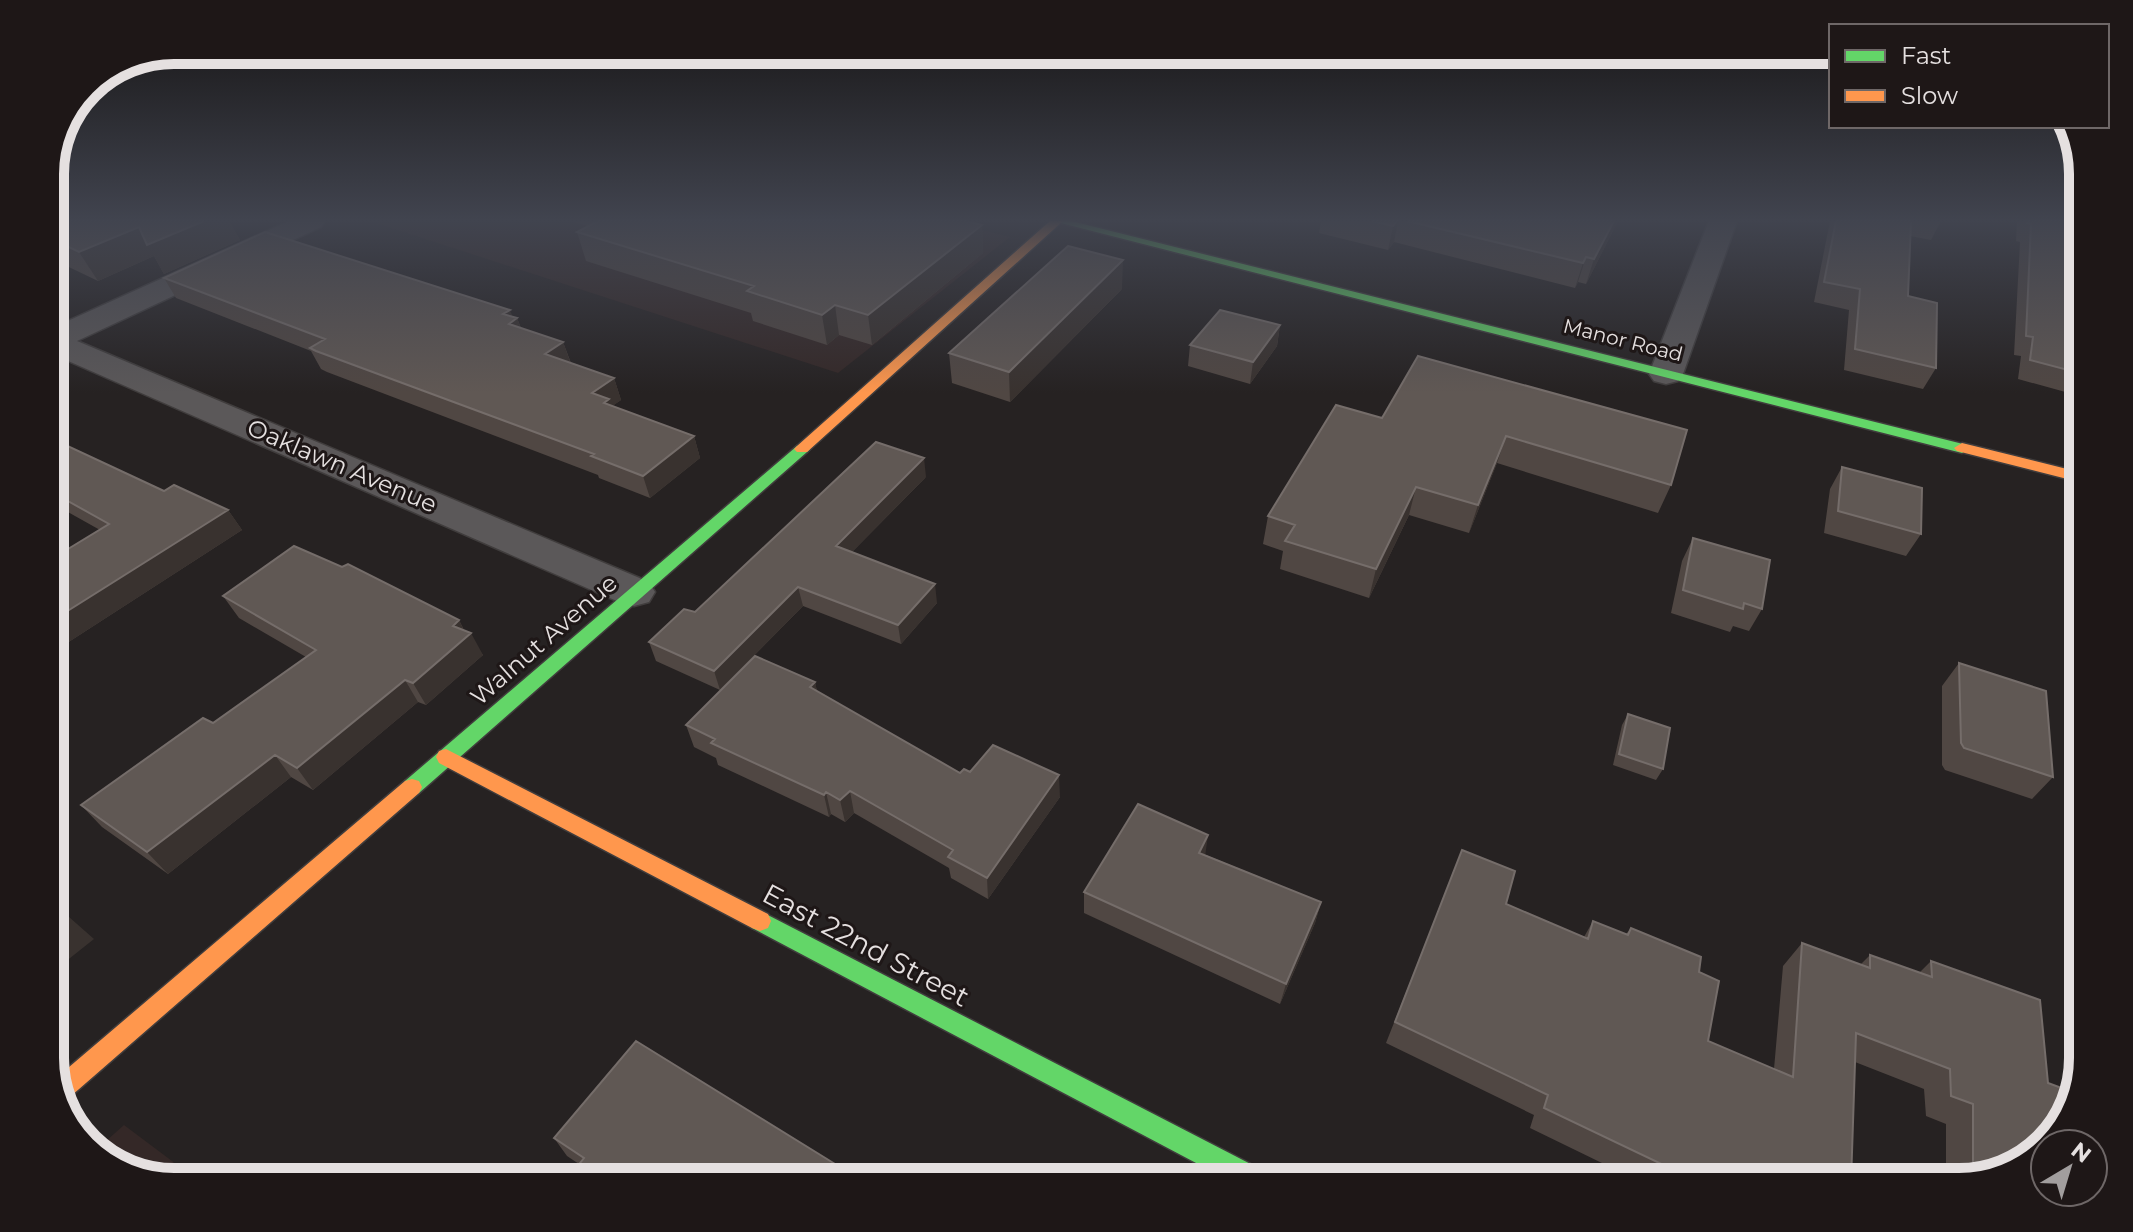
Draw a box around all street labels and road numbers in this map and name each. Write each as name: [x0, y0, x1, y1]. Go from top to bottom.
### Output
street label: Manor Road: [1561, 314, 1685, 366]
street label: Oaklawn Avenue: [243, 412, 441, 519]
street label: Walnut Avenue: [464, 568, 623, 711]
street label: East 22nd Street: [757, 876, 975, 1014]

